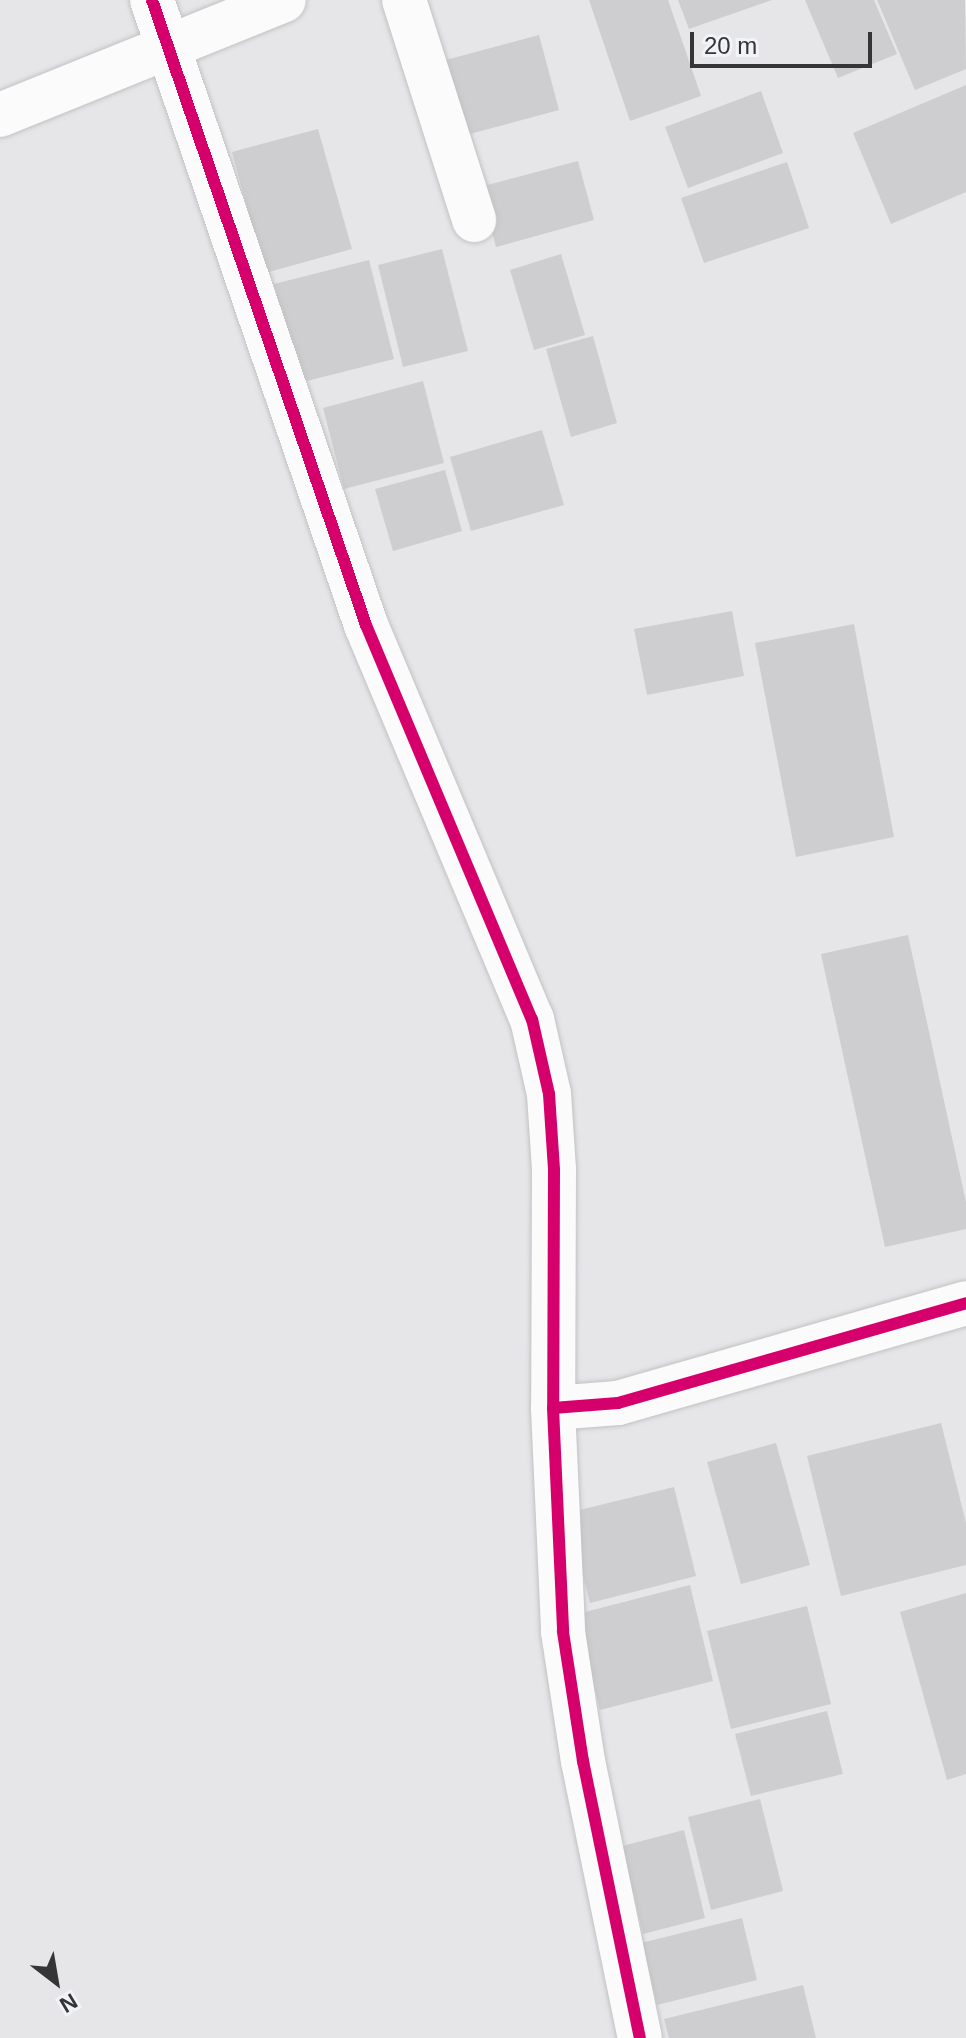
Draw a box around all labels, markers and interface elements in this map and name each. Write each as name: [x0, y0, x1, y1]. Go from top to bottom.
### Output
scale bar: [694, 16, 876, 66]
text: 20 m: [704, 32, 757, 59]
north arrow: [16, 1942, 96, 2022]
text: N: [55, 1988, 82, 2018]

